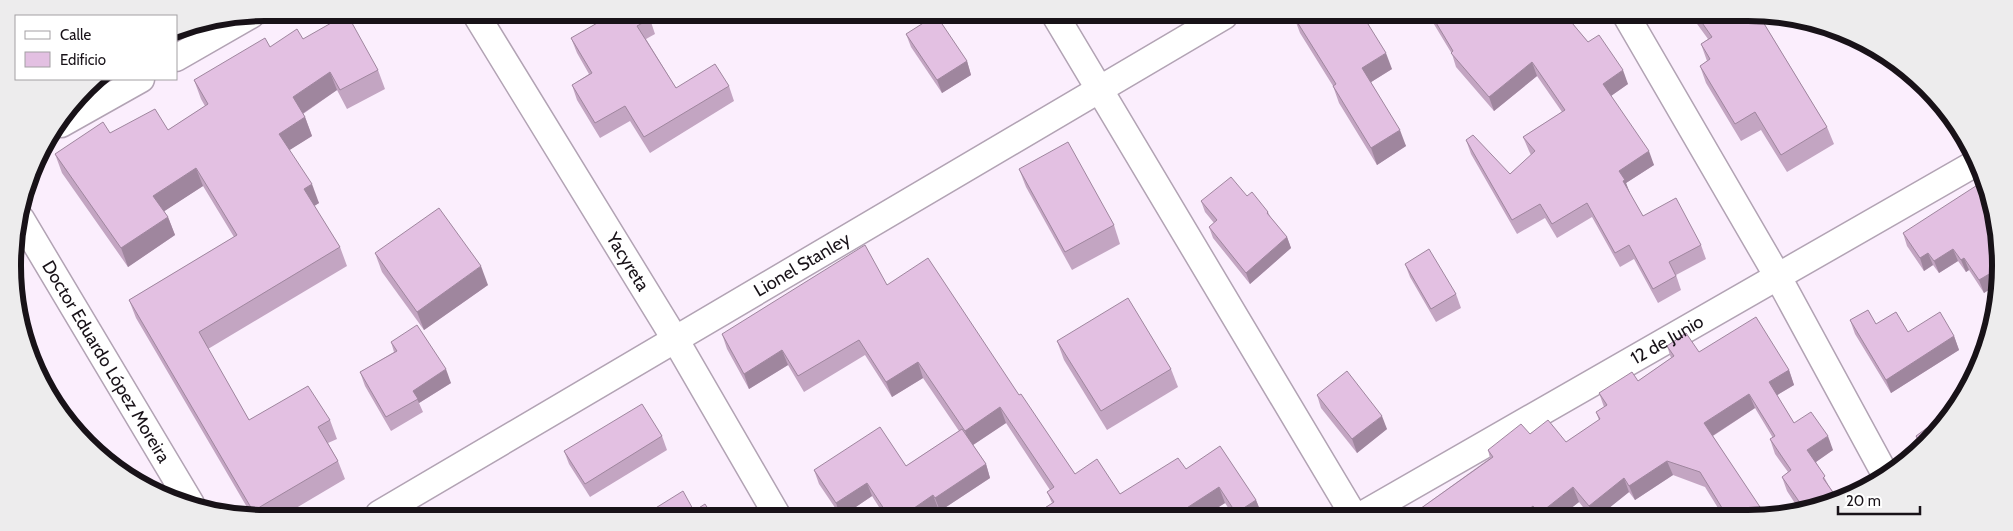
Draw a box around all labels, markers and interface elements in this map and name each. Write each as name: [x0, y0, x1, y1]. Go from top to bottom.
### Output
legend: [15, 15, 178, 80]
text: Calle: [60, 26, 91, 44]
text: Edificio: [60, 51, 106, 69]
street label: Yacyreta: [601, 228, 654, 295]
street label: Lionel Stanley: [750, 228, 854, 302]
street label: Doctor Eduardo López Moreira: [37, 257, 175, 467]
street label: 12 de Junio: [1627, 310, 1707, 369]
scale bar: [1838, 484, 1920, 516]
text: 20 m: [1846, 492, 1881, 510]

